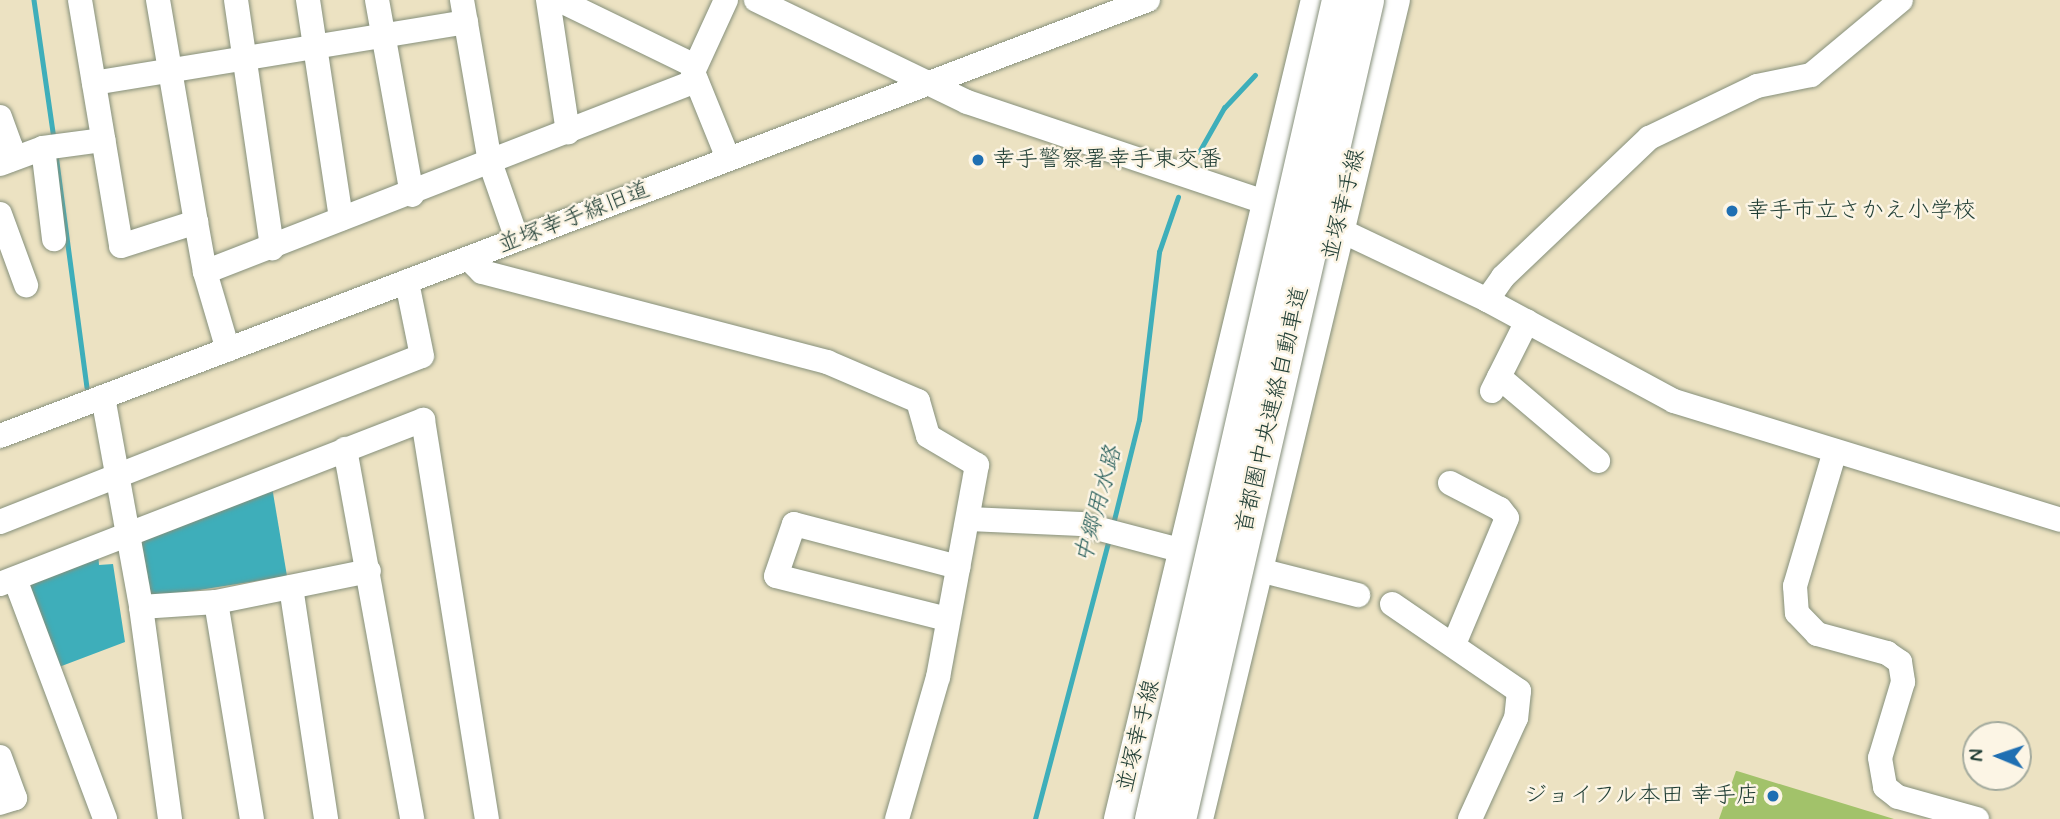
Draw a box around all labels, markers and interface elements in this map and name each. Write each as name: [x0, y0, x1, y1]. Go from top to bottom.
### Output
place label: 幸手警察署幸手東交番: [992, 146, 1222, 174]
street label: 並塚幸手線: [1317, 146, 1371, 264]
marker: 幸手警察署幸手東交番: [970, 152, 986, 168]
street label: 並塚幸手線旧道: [494, 176, 654, 260]
place label: 幸手市立さかえ小学校: [1746, 197, 1976, 225]
marker: 幸手市立さかえ小学校: [1724, 203, 1740, 219]
street label: 首都圏中央連絡自動車道: [1231, 284, 1315, 536]
water label: 中郷用水路: [1070, 443, 1128, 567]
street label: 並塚幸手線: [1112, 677, 1166, 795]
north arrow: [1962, 721, 2032, 791]
text: N: [1965, 749, 1990, 762]
place label: ジョイフル本田 幸手店: [1523, 782, 1759, 810]
marker: ジョイフル本田 幸手店: [1765, 788, 1781, 804]

